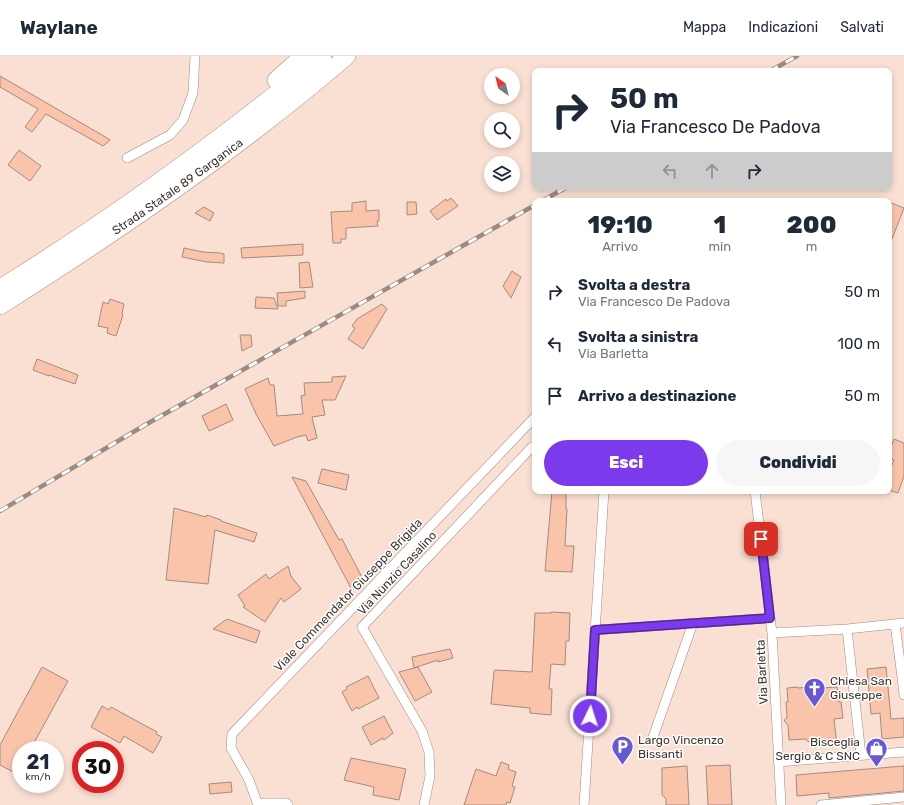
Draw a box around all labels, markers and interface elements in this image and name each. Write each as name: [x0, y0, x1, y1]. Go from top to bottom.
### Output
text: Waylane: [20, 16, 98, 39]
text: Mappa: [683, 19, 726, 36]
text: Indicazioni: [748, 19, 818, 36]
text: Salvati: [840, 19, 884, 36]
north arrow: [484, 68, 520, 104]
map controls: [484, 68, 520, 192]
text: 50 m: [610, 82, 679, 115]
icon: right: [544, 84, 596, 136]
button: search: [484, 112, 520, 148]
text: Via Francesco De Padova: [610, 116, 821, 138]
street label: Strada Statale 89 Garganica: [110, 135, 246, 238]
button: layers: [484, 156, 520, 192]
icon: left: [659, 160, 681, 182]
icon: ahead: [701, 160, 723, 182]
icon: right: [743, 160, 765, 182]
text: 19:10: [588, 211, 653, 239]
text: 1: [713, 211, 726, 239]
text: 200: [787, 211, 836, 239]
text: Arrivo: [602, 239, 638, 254]
text: min: [708, 239, 731, 254]
text: m: [806, 239, 817, 254]
text: Svolta a destra: [578, 276, 690, 294]
icon: right: [544, 281, 566, 303]
text: 50 m: [845, 283, 880, 301]
text: Via Francesco De Padova: [578, 294, 730, 309]
text: Svolta a sinistra: [578, 328, 698, 346]
icon: left: [544, 333, 566, 355]
text: 100 m: [838, 335, 880, 353]
text: Via Barletta: [578, 346, 649, 361]
icon: arrive: [544, 385, 566, 407]
text: Arrivo a destinazione: [578, 387, 736, 405]
text: 50 m: [845, 387, 880, 405]
button: Esci: [544, 440, 708, 486]
button: Condividi: [716, 440, 880, 486]
street label: Viale Commendator Giuseppe Brigida: [271, 516, 425, 674]
pin: [744, 522, 778, 556]
street label: Via Nunzio Casalino: [355, 528, 439, 618]
icon: arrive: [750, 528, 772, 550]
street label: Via Barletta: [753, 639, 771, 705]
place label: Chiesa San Giuseppe: [830, 674, 892, 702]
church icon: Chiesa San Giuseppe: [802, 675, 828, 708]
position arrow: [569, 695, 611, 737]
place label: Largo Vincenzo Bissanti: [638, 733, 724, 761]
parking icon: Largo Vincenzo Bissanti: [610, 734, 636, 767]
place label: Bisceglia Sergio & C SNC: [775, 735, 860, 763]
shop icon: Bisceglia Sergio & C SNC: [863, 736, 889, 769]
speed limit sign: 30: [72, 741, 124, 793]
text: 21: [27, 750, 49, 774]
text: km/h: [26, 771, 50, 783]

